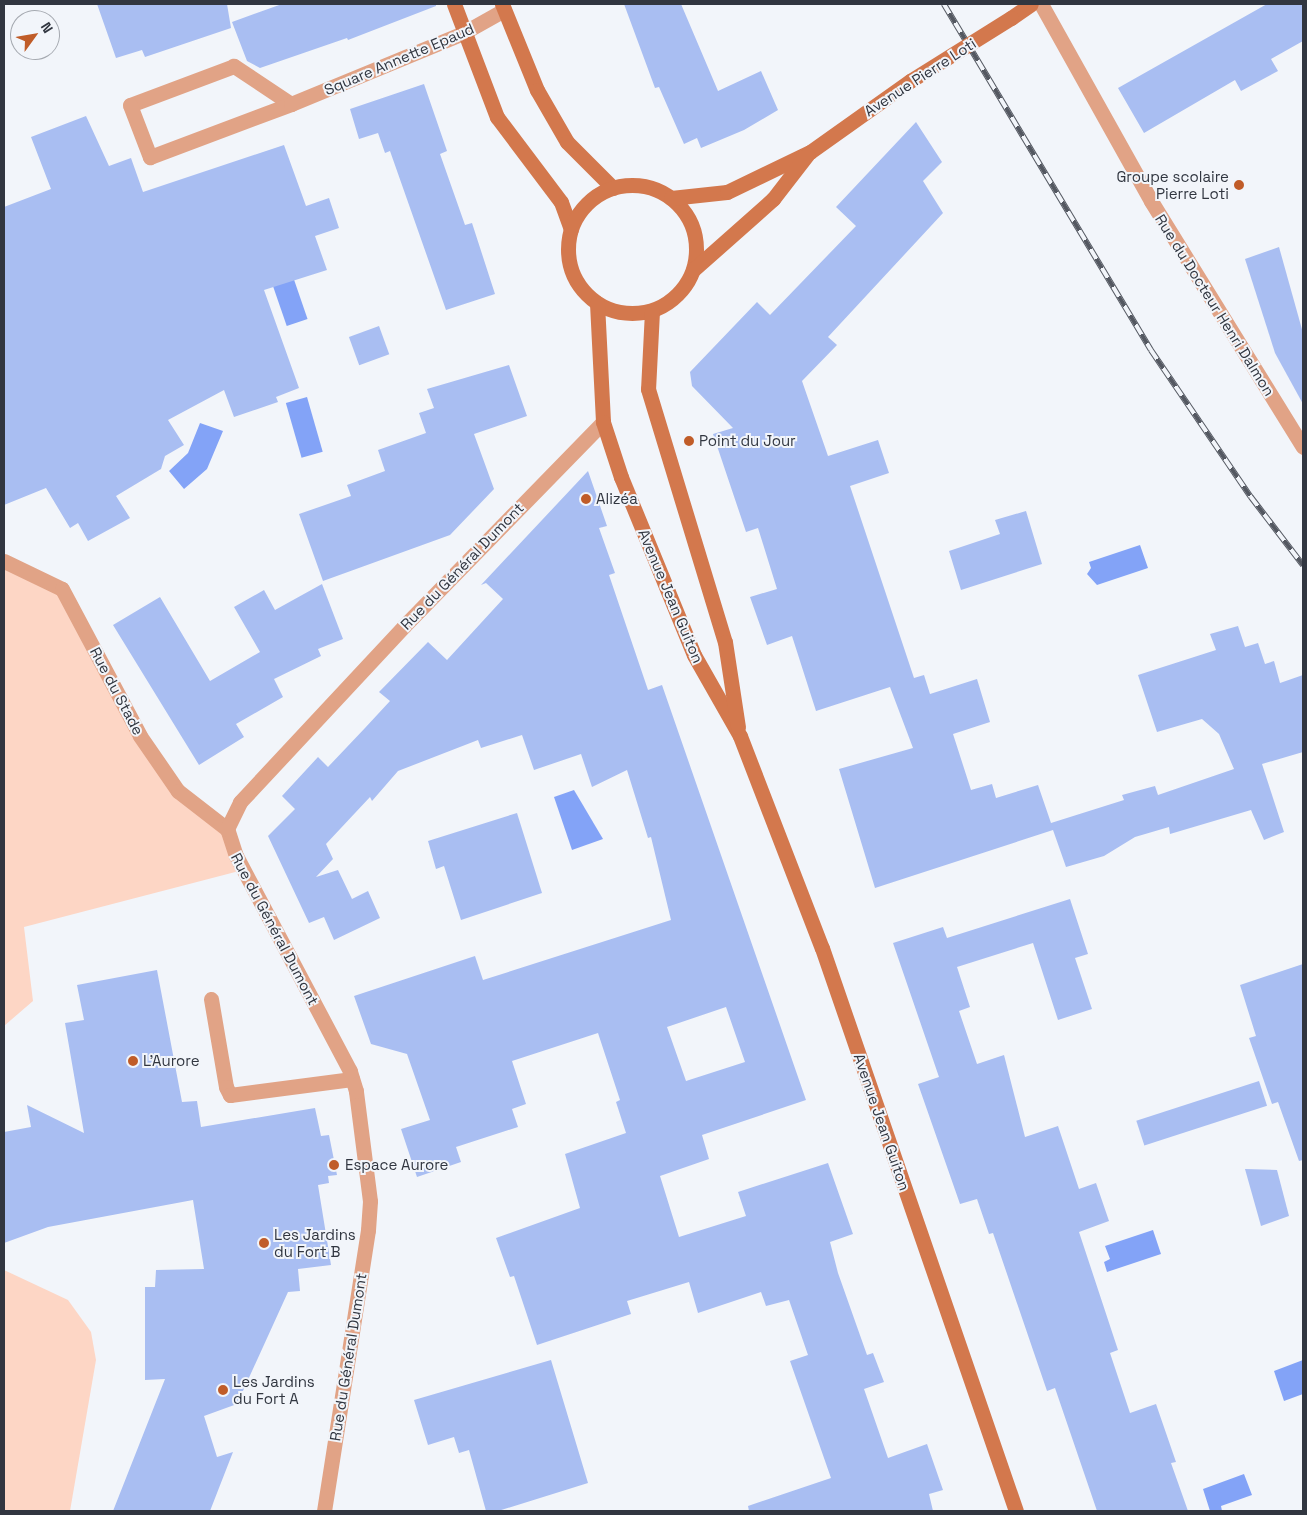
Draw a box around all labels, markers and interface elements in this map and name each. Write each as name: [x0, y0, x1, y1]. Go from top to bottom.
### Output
north arrow: [10, 10, 60, 60]
text: N: [37, 19, 57, 36]
street label: Square Annette Epaud: [321, 19, 477, 99]
street label: Avenue Pierre Loti: [861, 34, 979, 120]
place label: Groupe scolaire Pierre Loti: [1116, 167, 1229, 202]
marker: Groupe scolaire Pierre Loti: [1233, 179, 1245, 191]
street label: Rue du Docteur Henri Dalmon: [1151, 211, 1279, 399]
place label: Point du Jour: [699, 432, 796, 450]
marker: Point du Jour: [683, 435, 695, 447]
place label: Alizéa: [596, 490, 638, 508]
marker: Alizéa: [580, 493, 592, 505]
street label: Rue du Général Dumont: [397, 499, 527, 633]
street label: Avenue Jean Guiton: [635, 526, 707, 666]
street label: Rue du Stade: [86, 644, 148, 738]
street label: Rue du Général Dumont: [227, 850, 323, 1008]
street label: Avenue Jean Guiton: [850, 1051, 914, 1193]
place label: L'Aurore: [143, 1052, 200, 1070]
marker: L'Aurore: [127, 1055, 139, 1067]
place label: Espace Aurore: [345, 1156, 449, 1174]
marker: Espace Aurore: [327, 1158, 341, 1172]
place label: Les Jardins du Fort B: [274, 1225, 356, 1260]
marker: Les Jardins du Fort B: [258, 1237, 270, 1249]
street label: Rue du Général Dumont: [326, 1272, 370, 1442]
place label: Les Jardins du Fort A: [233, 1372, 315, 1407]
marker: Les Jardins du Fort A: [217, 1384, 229, 1396]

